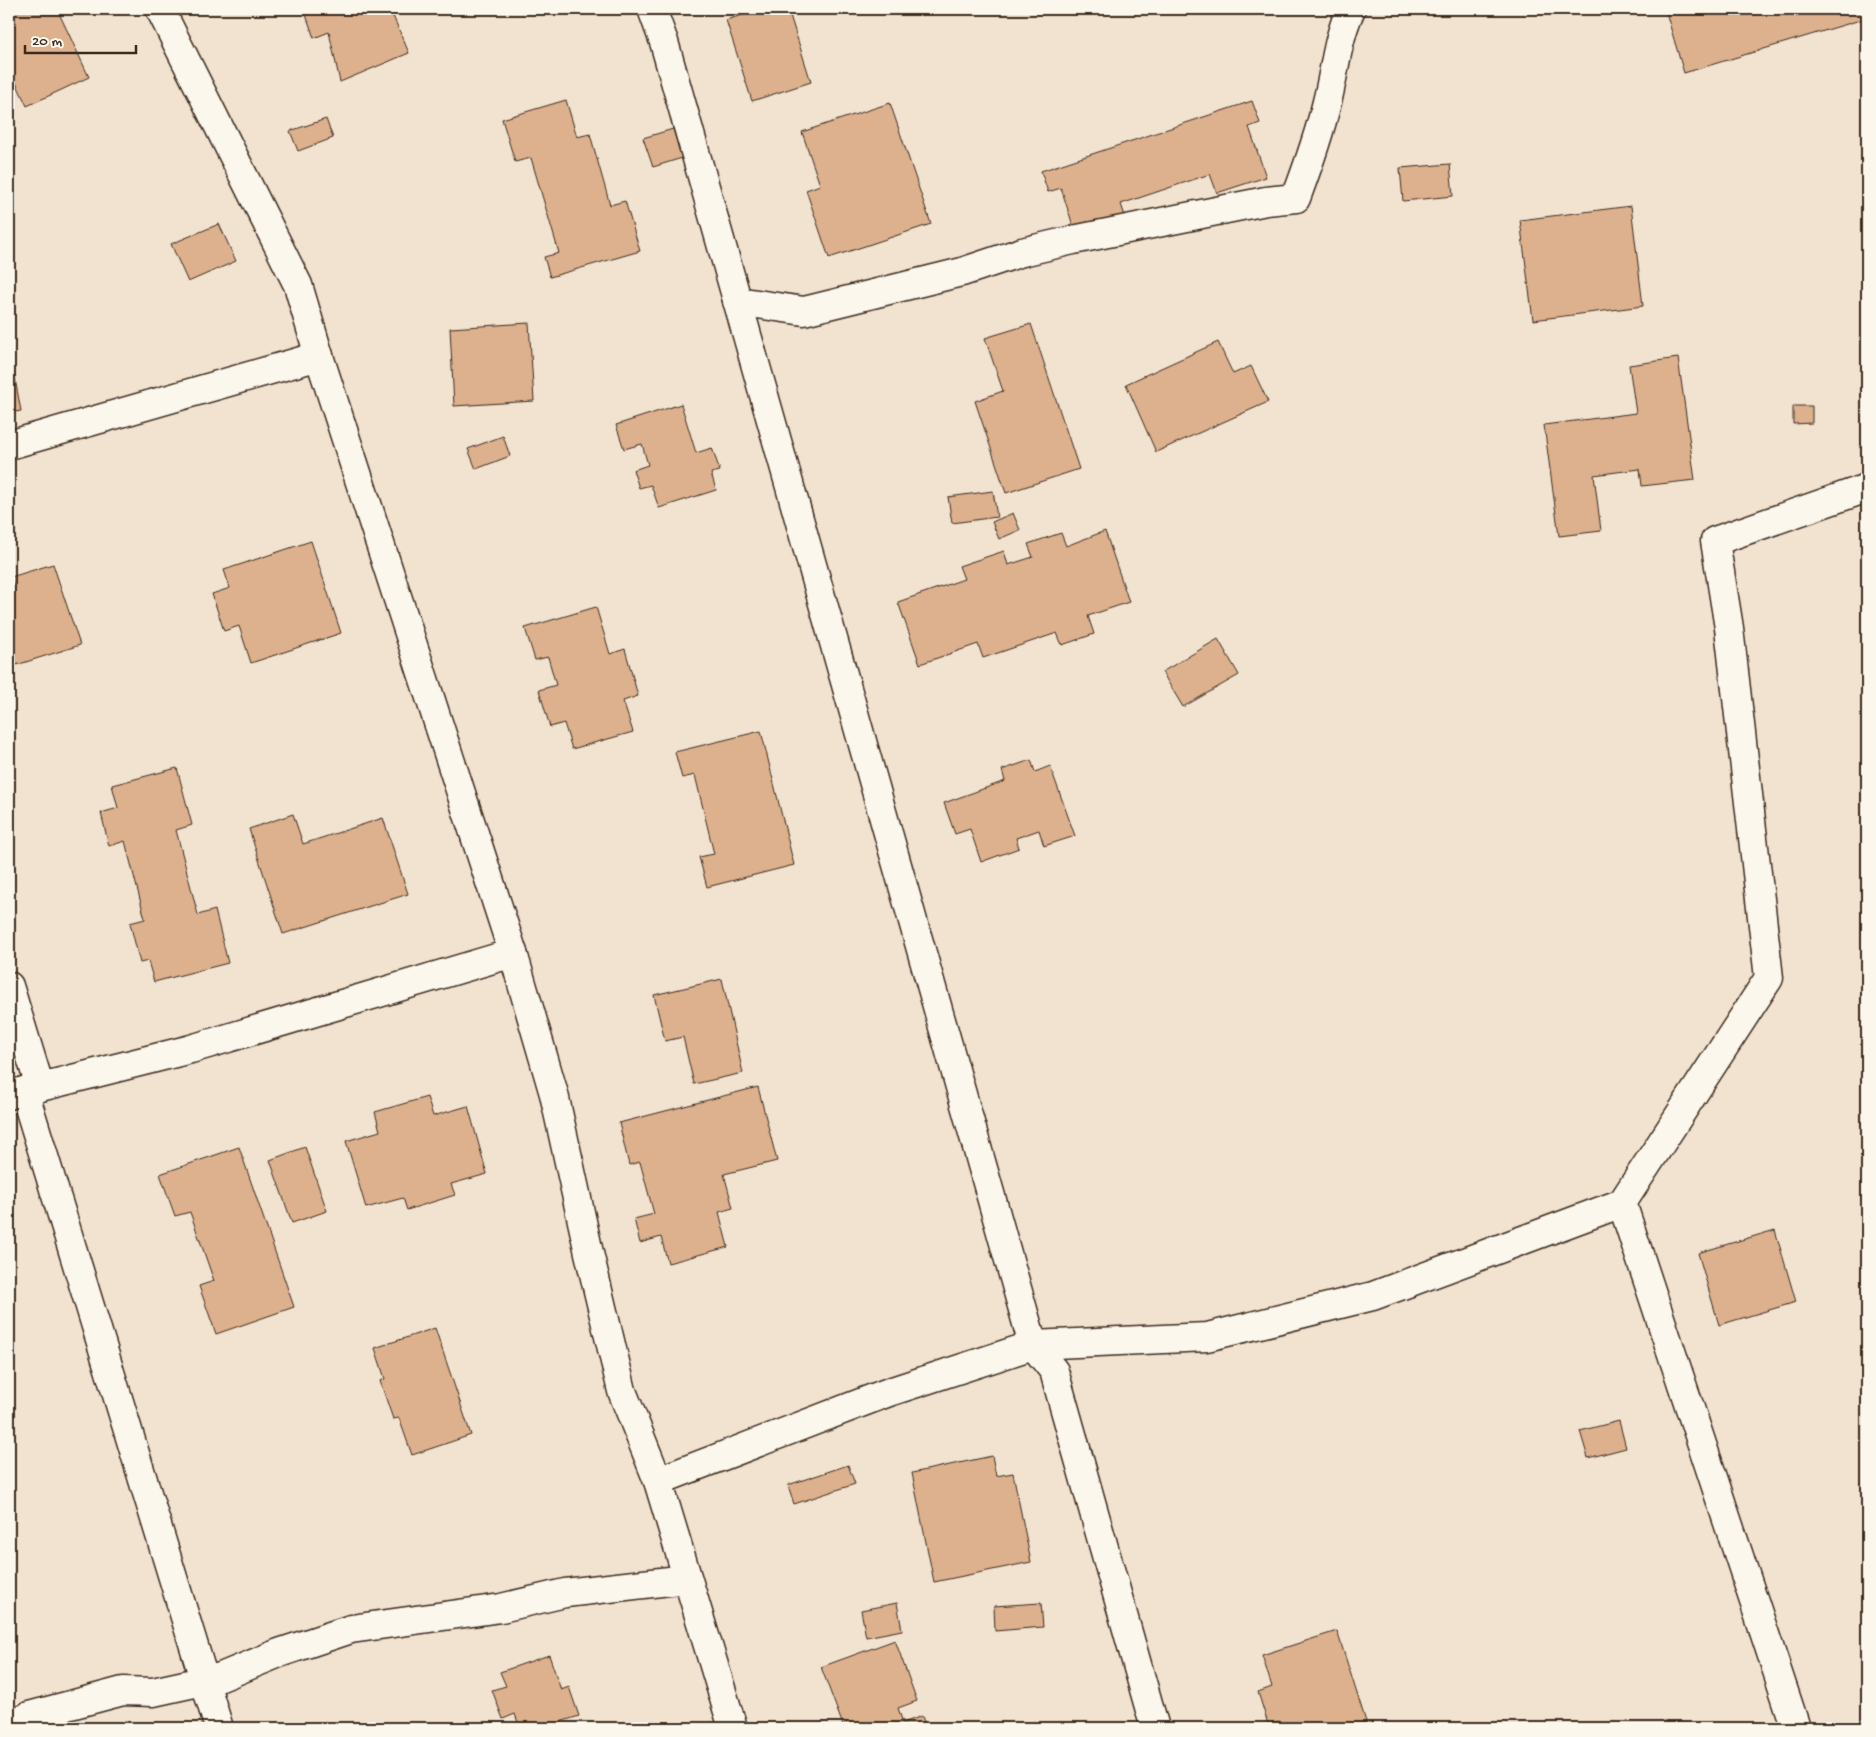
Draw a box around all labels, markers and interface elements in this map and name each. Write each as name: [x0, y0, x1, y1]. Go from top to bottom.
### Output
scale bar: [25, 22, 136, 54]
text: 20 m: [32, 33, 62, 51]

